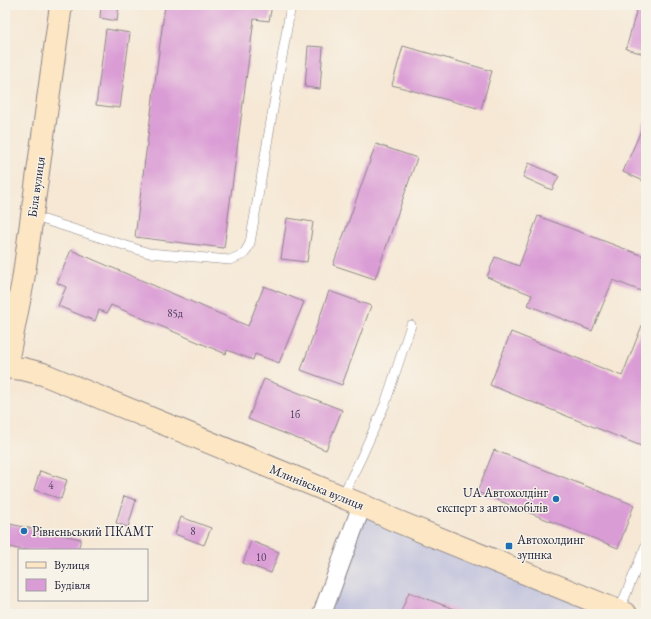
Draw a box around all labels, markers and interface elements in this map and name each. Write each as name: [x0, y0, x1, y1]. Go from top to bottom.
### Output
street label: Біла вулиця: [23, 155, 49, 218]
house number: 85д: [167, 306, 183, 320]
house number: 1б: [290, 407, 300, 421]
street label: Млинівська вулиця: [267, 460, 367, 514]
house number: 4: [48, 478, 54, 492]
place label: UA Автохолдінг експерт з автомобілів: [437, 484, 548, 516]
marker: UA Автохолдінг експерт з автомобілів: [551, 494, 561, 504]
place label: Рівненьський ПКАМТ: [32, 523, 154, 540]
house number: 8: [190, 524, 196, 538]
marker: Рівненьський ПКАМТ: [19, 526, 29, 536]
place label: Автохолдинг зупнка: [516, 531, 585, 563]
marker: Автохолдинг зупнка: [504, 541, 514, 551]
legend: [18, 549, 148, 601]
house number: 10: [256, 550, 266, 564]
text: Вулиця: [54, 557, 90, 573]
text: Будівля: [54, 577, 91, 593]

